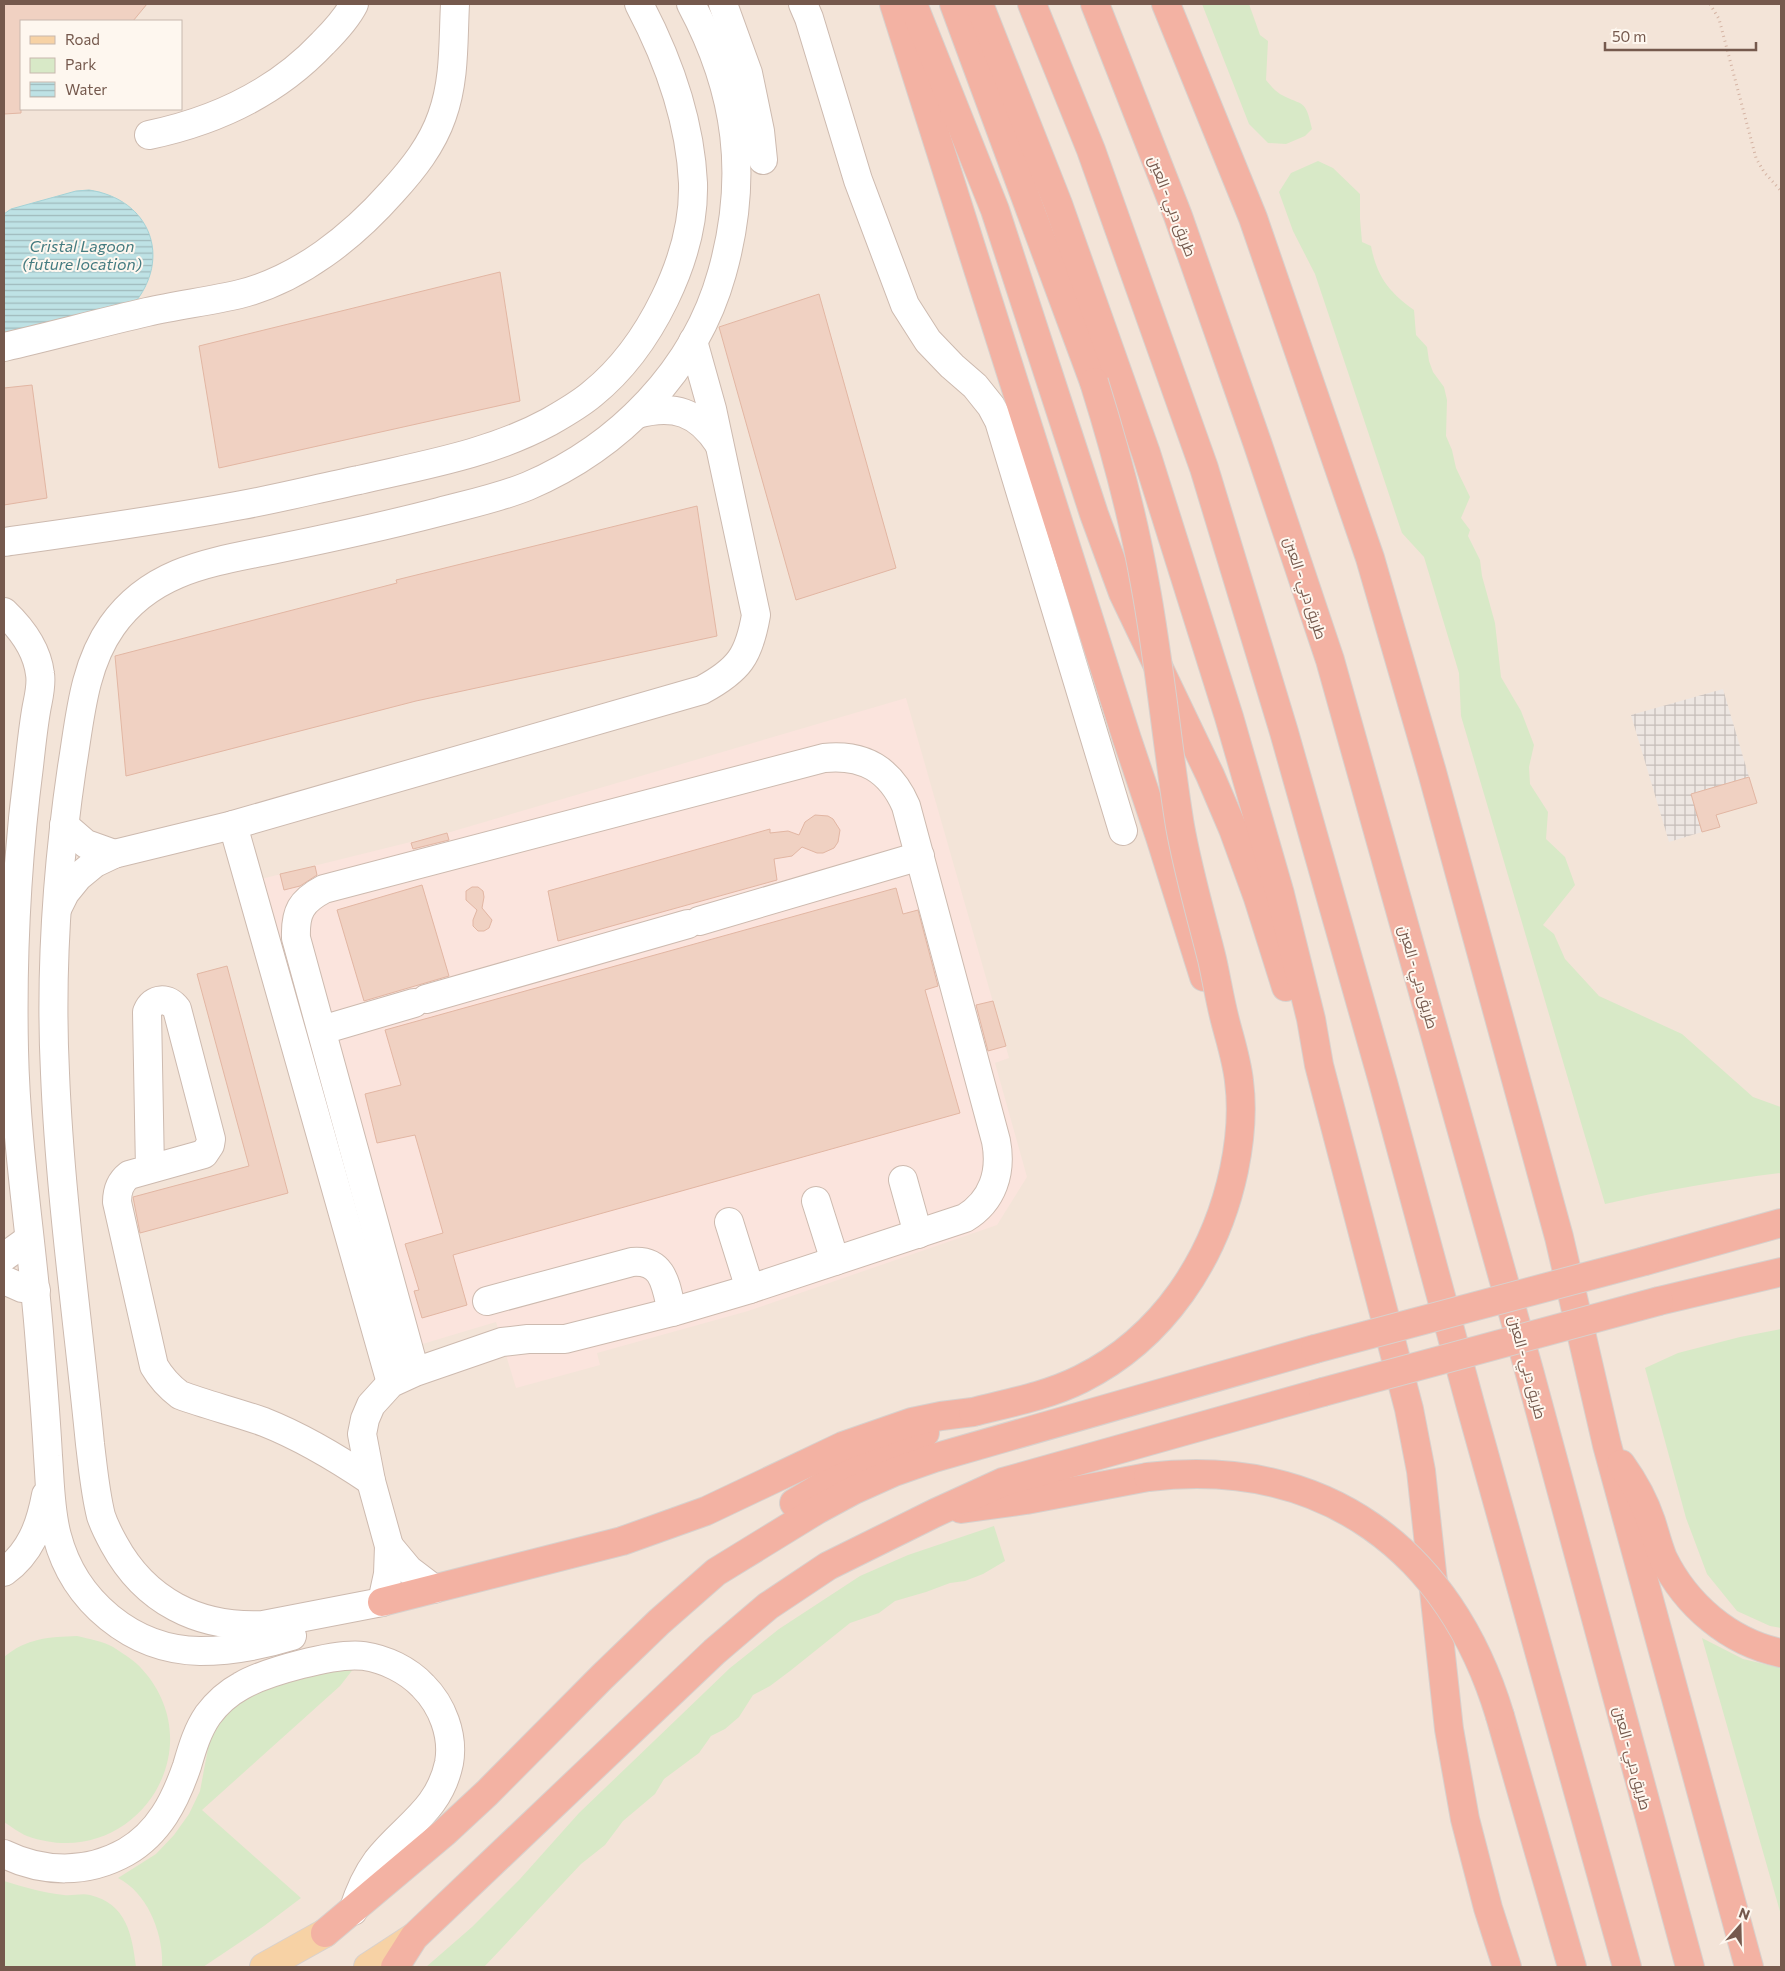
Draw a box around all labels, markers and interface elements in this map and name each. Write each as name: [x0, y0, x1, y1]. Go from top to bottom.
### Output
legend: [20, 20, 182, 110]
scale bar: [1605, 20, 1756, 52]
text: 50 m: [1612, 27, 1646, 45]
text: Road: [65, 30, 100, 48]
text: Park: [65, 55, 96, 73]
text: Water: [65, 80, 107, 98]
street label: طريق دبي - العين: [1142, 153, 1200, 260]
water label: Cristal Lagoon (future location): [22, 236, 142, 273]
street label: طريق دبي - العين: [1277, 535, 1331, 643]
street label: طريق دبي - العين: [1392, 923, 1442, 1032]
street label: طريق دبي - العين: [1502, 1313, 1550, 1422]
street label: طريق دبي - العين: [1607, 1704, 1655, 1813]
north arrow: [1715, 1901, 1765, 1951]
text: N: [1737, 1904, 1752, 1923]

